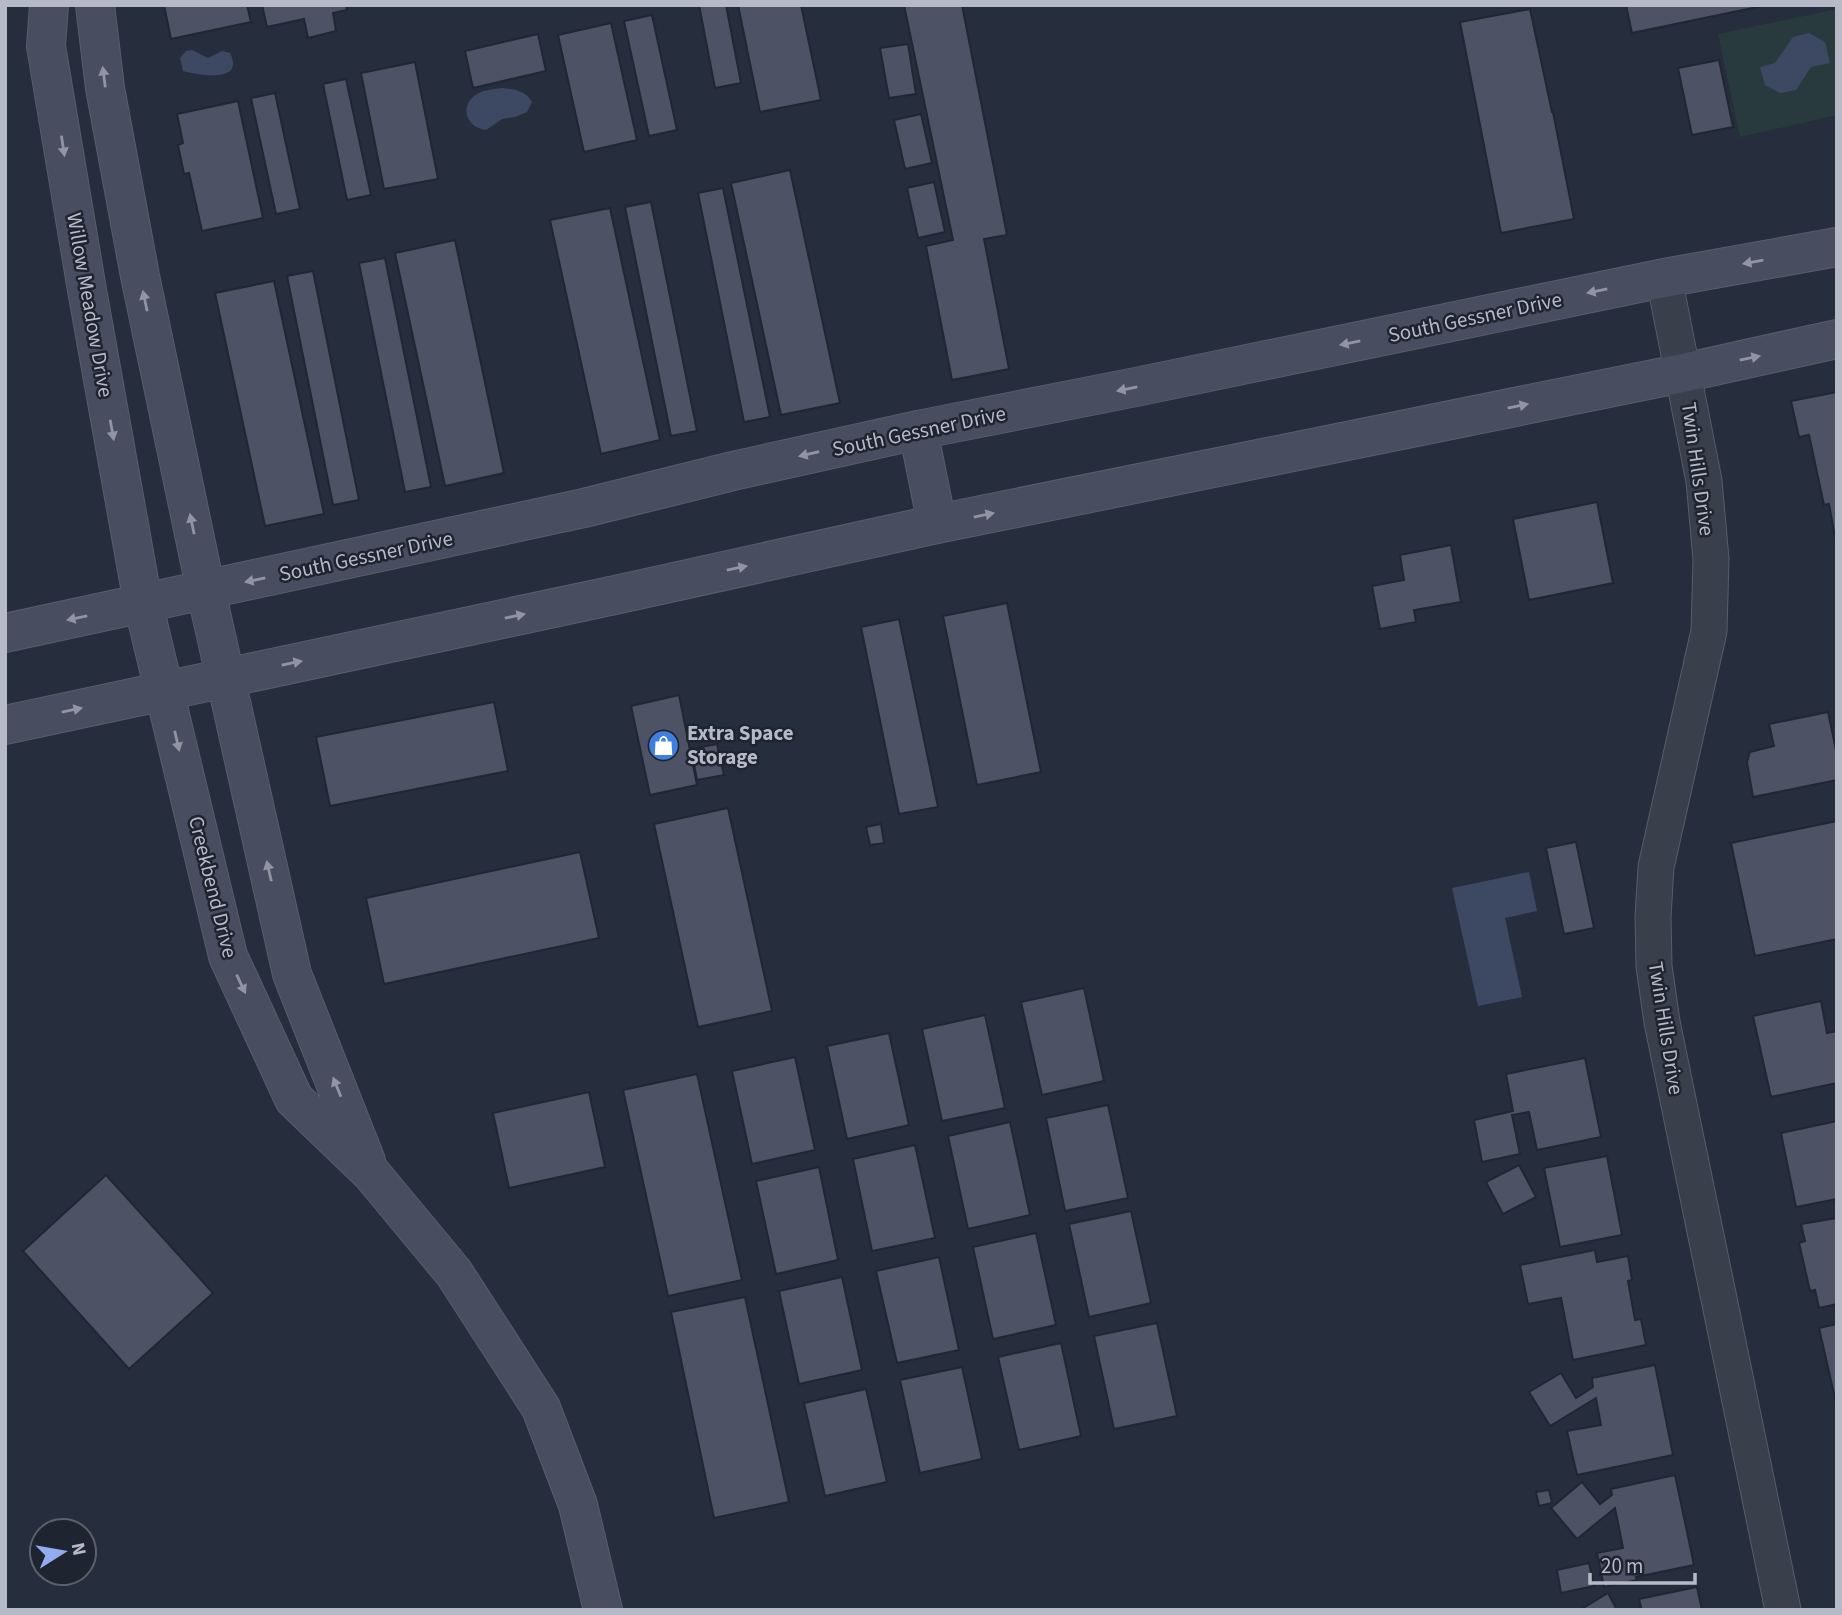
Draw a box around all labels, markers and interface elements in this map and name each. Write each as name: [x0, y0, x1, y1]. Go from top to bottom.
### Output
one-way arrow: [99, 66, 110, 88]
one-way arrow: [58, 135, 69, 157]
street label: Willow Meadow Drive: [59, 210, 121, 400]
one-way arrow: [1742, 257, 1764, 268]
street label: South Gessner Drive: [1385, 284, 1565, 350]
one-way arrow: [1586, 286, 1608, 297]
one-way arrow: [140, 290, 151, 312]
one-way arrow: [1339, 337, 1361, 348]
one-way arrow: [1739, 353, 1761, 364]
one-way arrow: [1116, 383, 1138, 394]
street label: South Gessner Drive: [829, 398, 1009, 464]
street label: Twin Hills Drive: [1674, 400, 1722, 538]
one-way arrow: [1507, 401, 1529, 412]
one-way arrow: [107, 419, 118, 441]
one-way arrow: [798, 449, 820, 460]
one-way arrow: [973, 509, 995, 520]
one-way arrow: [186, 513, 197, 535]
street label: South Gessner Drive: [276, 523, 456, 589]
one-way arrow: [727, 562, 749, 573]
one-way arrow: [244, 575, 266, 586]
one-way arrow: [504, 610, 526, 621]
one-way arrow: [66, 612, 88, 623]
one-way arrow: [281, 657, 303, 668]
one-way arrow: [61, 705, 83, 716]
place label: Extra Space Storage: [687, 718, 794, 772]
shop icon: Extra Space Storage: [647, 728, 681, 762]
one-way arrow: [171, 730, 182, 752]
street label: Creekbend Drive: [181, 813, 245, 961]
one-way arrow: [263, 860, 274, 882]
street label: Twin Hills Drive: [1641, 959, 1691, 1097]
one-way arrow: [235, 974, 247, 994]
one-way arrow: [331, 1076, 342, 1097]
north arrow: [28, 1517, 98, 1587]
text: N: [64, 1540, 93, 1558]
scale bar: [1590, 1542, 1695, 1586]
text: 20 m: [1601, 1551, 1643, 1581]

